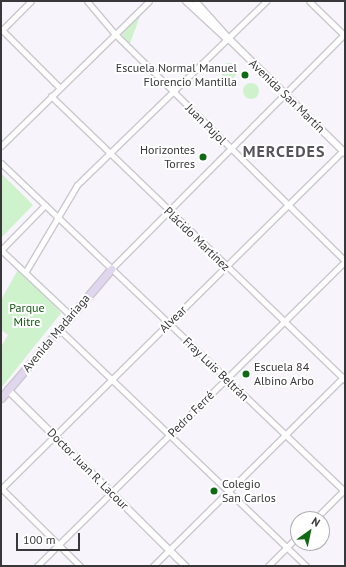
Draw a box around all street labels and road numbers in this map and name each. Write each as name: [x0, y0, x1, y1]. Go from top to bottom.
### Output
street label: Avenida San Martín: [246, 56, 328, 136]
street label: Juan Pujol: [183, 101, 229, 147]
street label: Plácido Martínez: [161, 204, 233, 274]
street label: Avenida Madariaga: [19, 291, 93, 375]
street label: Alvear: [156, 303, 190, 335]
street label: Fray Luis Beltrán: [180, 334, 252, 404]
street label: Pedro Ferré: [165, 388, 217, 440]
street label: Doctor Juan R. Lacour: [44, 425, 132, 513]

